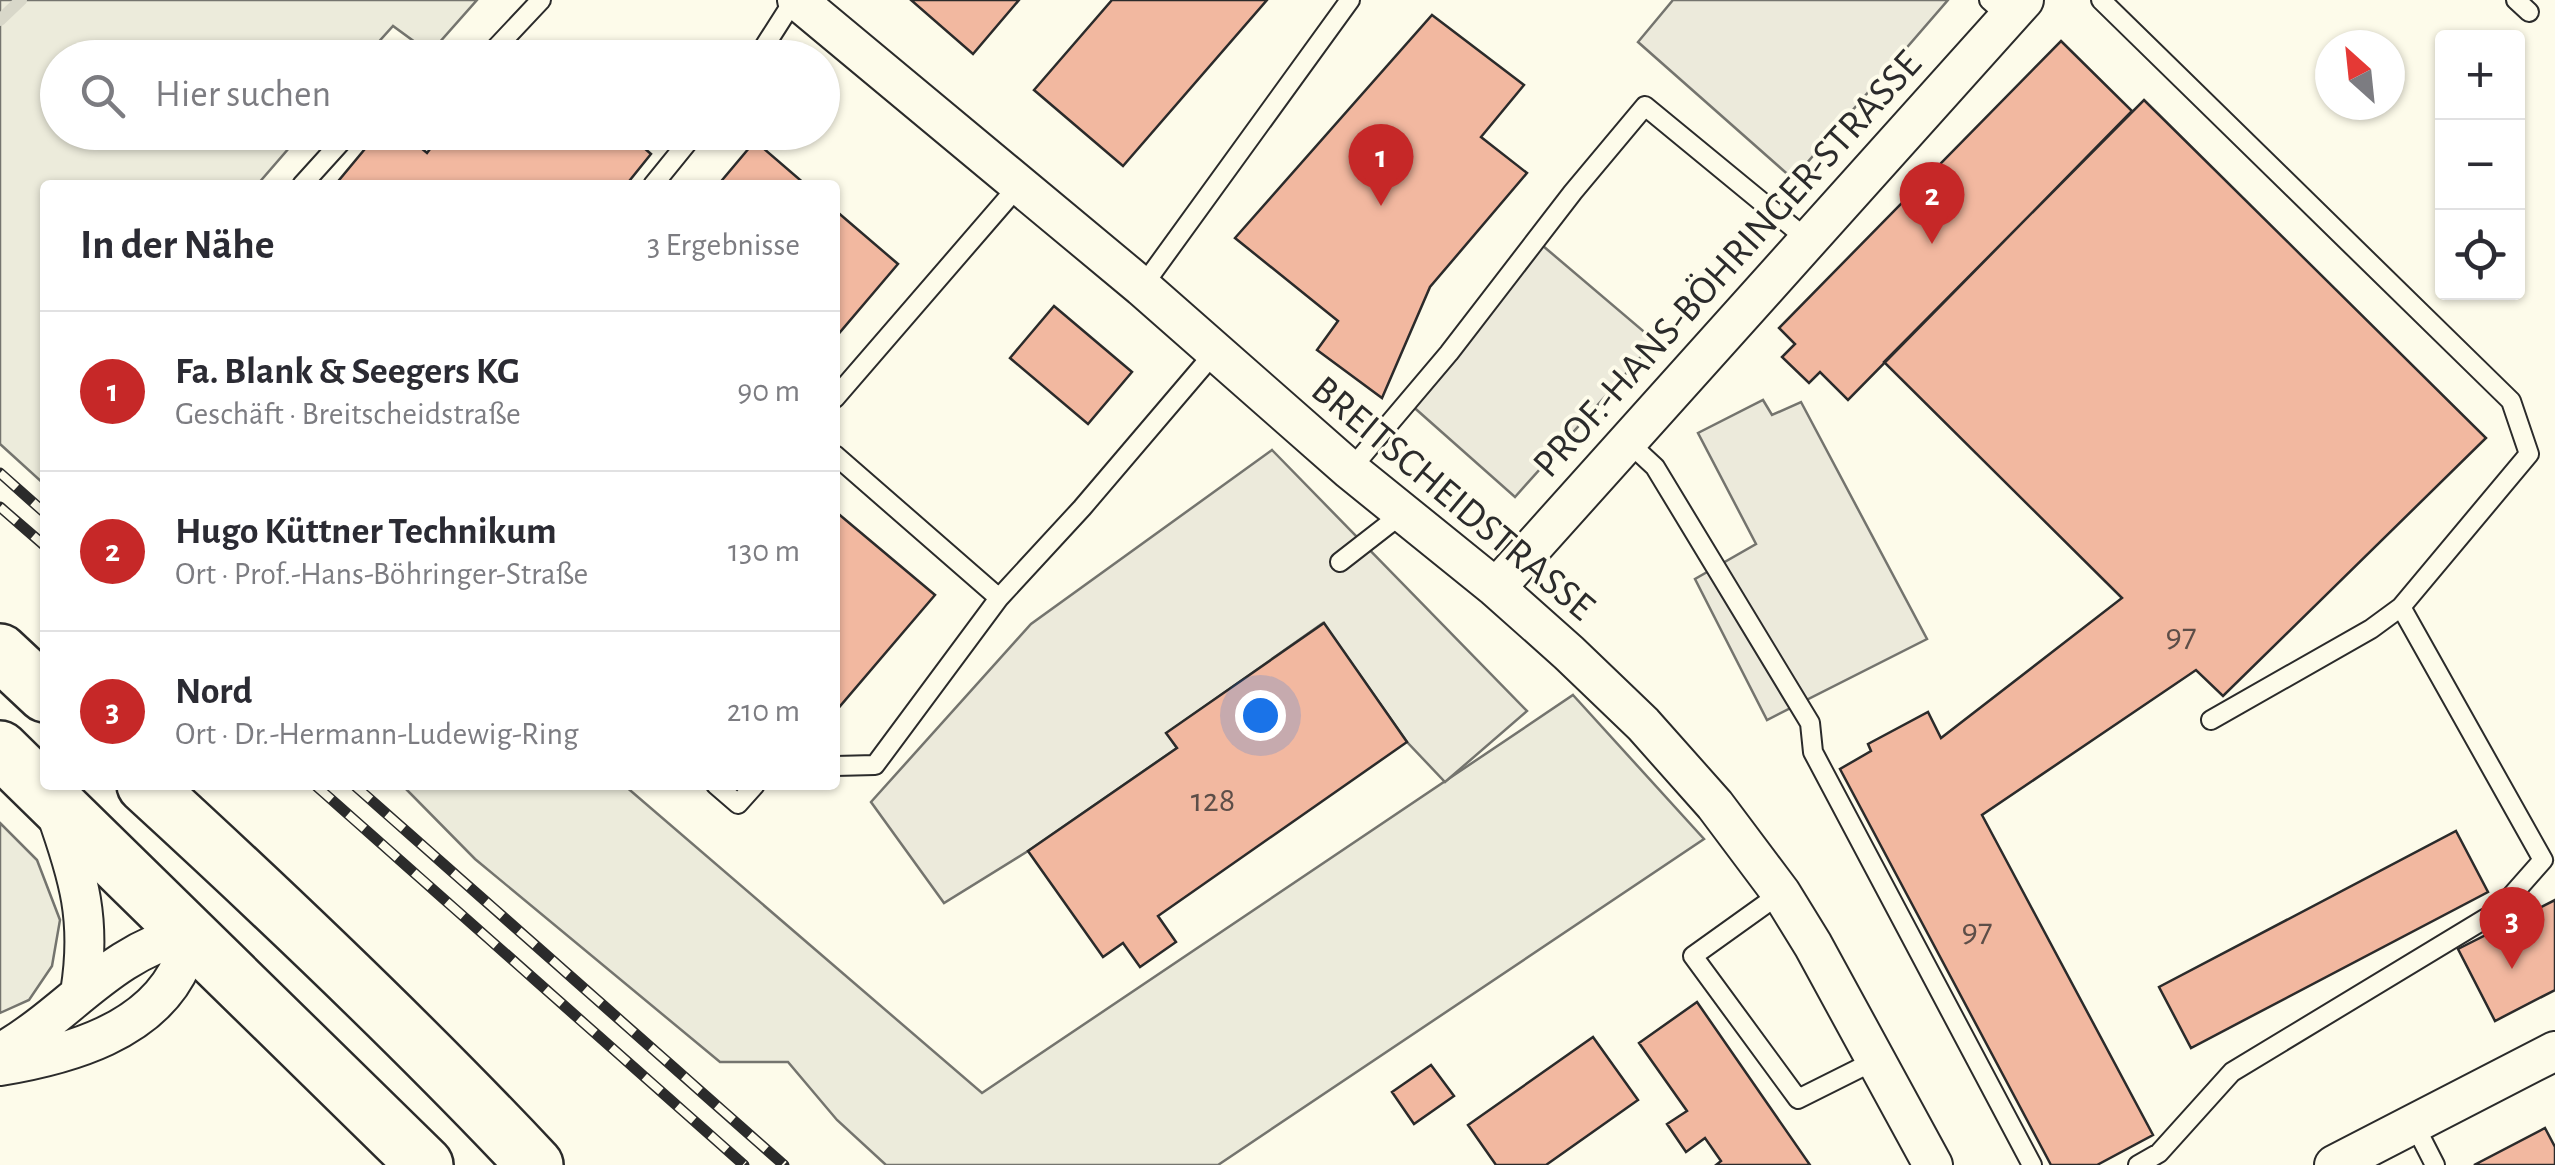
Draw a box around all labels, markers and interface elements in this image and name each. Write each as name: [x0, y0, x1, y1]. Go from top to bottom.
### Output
north arrow: [2315, 30, 2405, 120]
map controls: [2435, 30, 2525, 300]
button: +: [2435, 30, 2525, 120]
search box: [40, 40, 840, 150]
street label: PROF.-HANS-BÖHRINGER-STRASSE: [1524, 42, 1929, 485]
icon: search: [75, 68, 130, 123]
text: Hier suchen: [155, 76, 331, 114]
button: −: [2435, 120, 2525, 210]
pin: 1: [1348, 124, 1414, 206]
pin: 2: [1900, 162, 1964, 244]
button: locate: [2435, 210, 2525, 300]
text: In der Nähe: [80, 224, 275, 266]
text: 3 Ergebnisse: [647, 229, 800, 261]
text: Fa. Blank & Seegers KG: [175, 353, 520, 391]
street label: BREITSCHEIDSTRASSE: [1304, 369, 1602, 628]
text: 1: [107, 375, 118, 407]
text: 90 m: [737, 375, 800, 407]
text: Geschäft · Breitscheidstraße: [175, 398, 521, 430]
text: Hugo Küttner Technikum: [175, 513, 557, 551]
text: 2: [105, 535, 120, 567]
text: 130 m: [728, 535, 800, 567]
text: Ort · Prof.-Hans-Böhringer-Straße: [175, 558, 588, 590]
house number: 97: [2165, 618, 2197, 653]
text: Nord: [175, 673, 252, 711]
your location: [1235, 690, 1286, 741]
text: 3: [106, 695, 119, 727]
text: 210 m: [727, 695, 800, 727]
text: Ort · Dr.-Hermann-Ludewig-Ring: [175, 718, 579, 750]
house number: 128: [1191, 783, 1235, 818]
pin: 3: [2480, 886, 2544, 969]
house number: 97: [1961, 913, 1993, 948]

